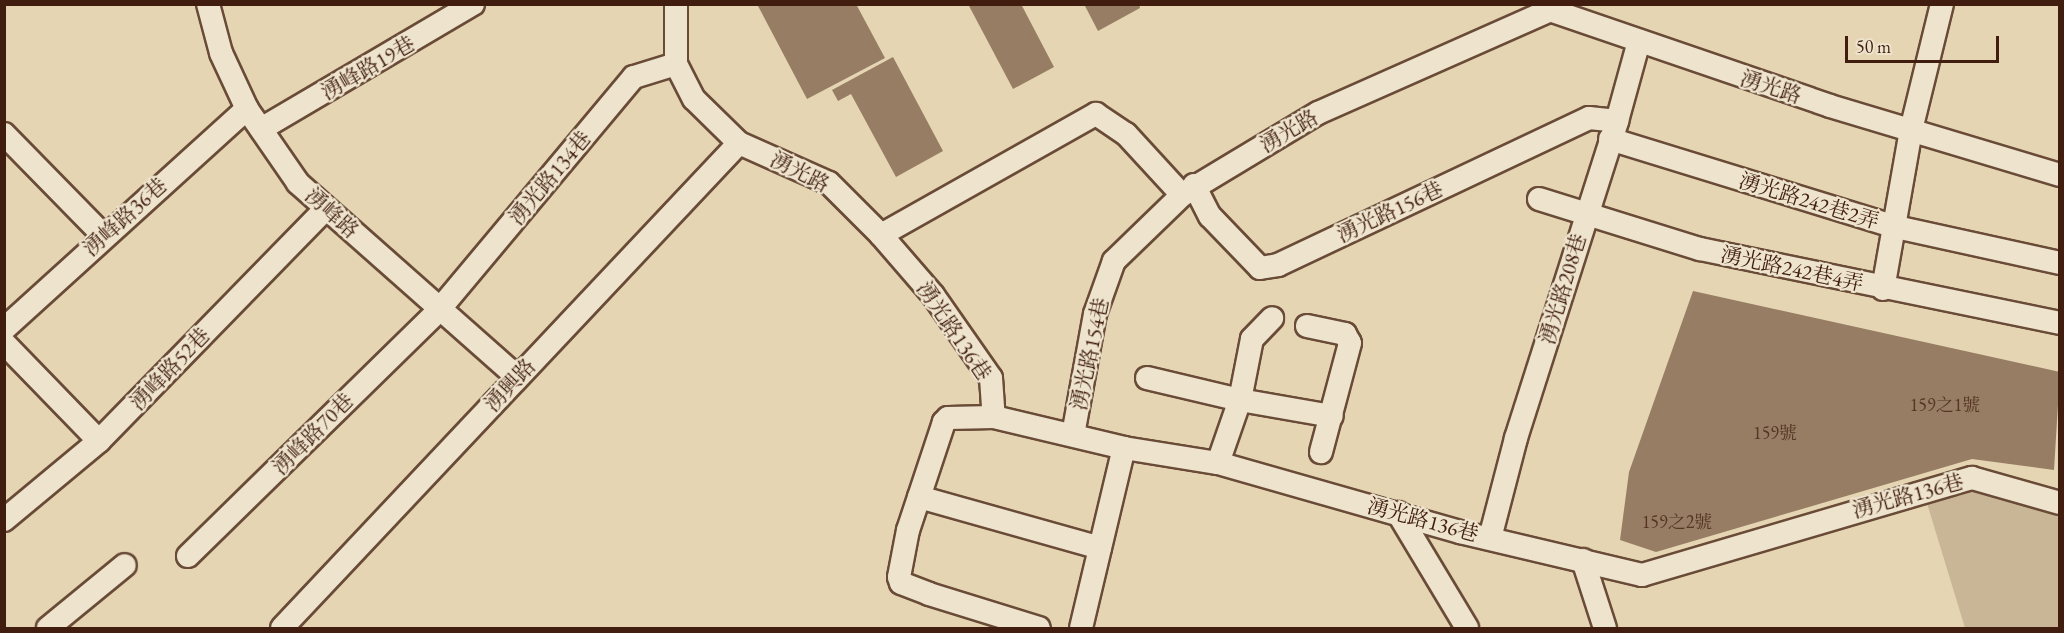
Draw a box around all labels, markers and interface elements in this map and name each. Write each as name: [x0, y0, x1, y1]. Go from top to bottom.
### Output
scale bar: [1848, 24, 2002, 62]
street label: 湧峰路19巷: [317, 31, 419, 105]
text: 50 m: [1856, 35, 1891, 58]
street label: 湧光路: [1737, 65, 1805, 109]
street label: 湧光路: [1255, 104, 1323, 158]
street label: 湧光路134巷: [504, 126, 596, 230]
street label: 湧光路: [766, 146, 834, 198]
street label: 湧光路242巷2弄: [1736, 168, 1882, 234]
street label: 湧峰路36巷: [78, 173, 172, 261]
street label: 湧光路156巷: [1333, 176, 1447, 248]
street label: 湧峰路: [300, 183, 364, 243]
street label: 湧光路208巷: [1534, 231, 1592, 347]
street label: 湧光路242巷4弄: [1718, 242, 1866, 296]
street label: 湧光路136巷: [912, 277, 996, 385]
street label: 湧光路154巷: [1066, 296, 1114, 412]
street label: 湧峰路52巷: [125, 323, 215, 415]
street label: 湧興路: [479, 353, 541, 417]
street label: 湧峰路70巷: [267, 388, 359, 480]
house number: 159之1號: [1910, 394, 1980, 416]
house number: 159號: [1753, 422, 1797, 444]
street label: 湧光路136巷: [1850, 469, 1966, 523]
street label: 湧光路136巷: [1365, 493, 1481, 547]
house number: 159之2號: [1642, 511, 1712, 533]

